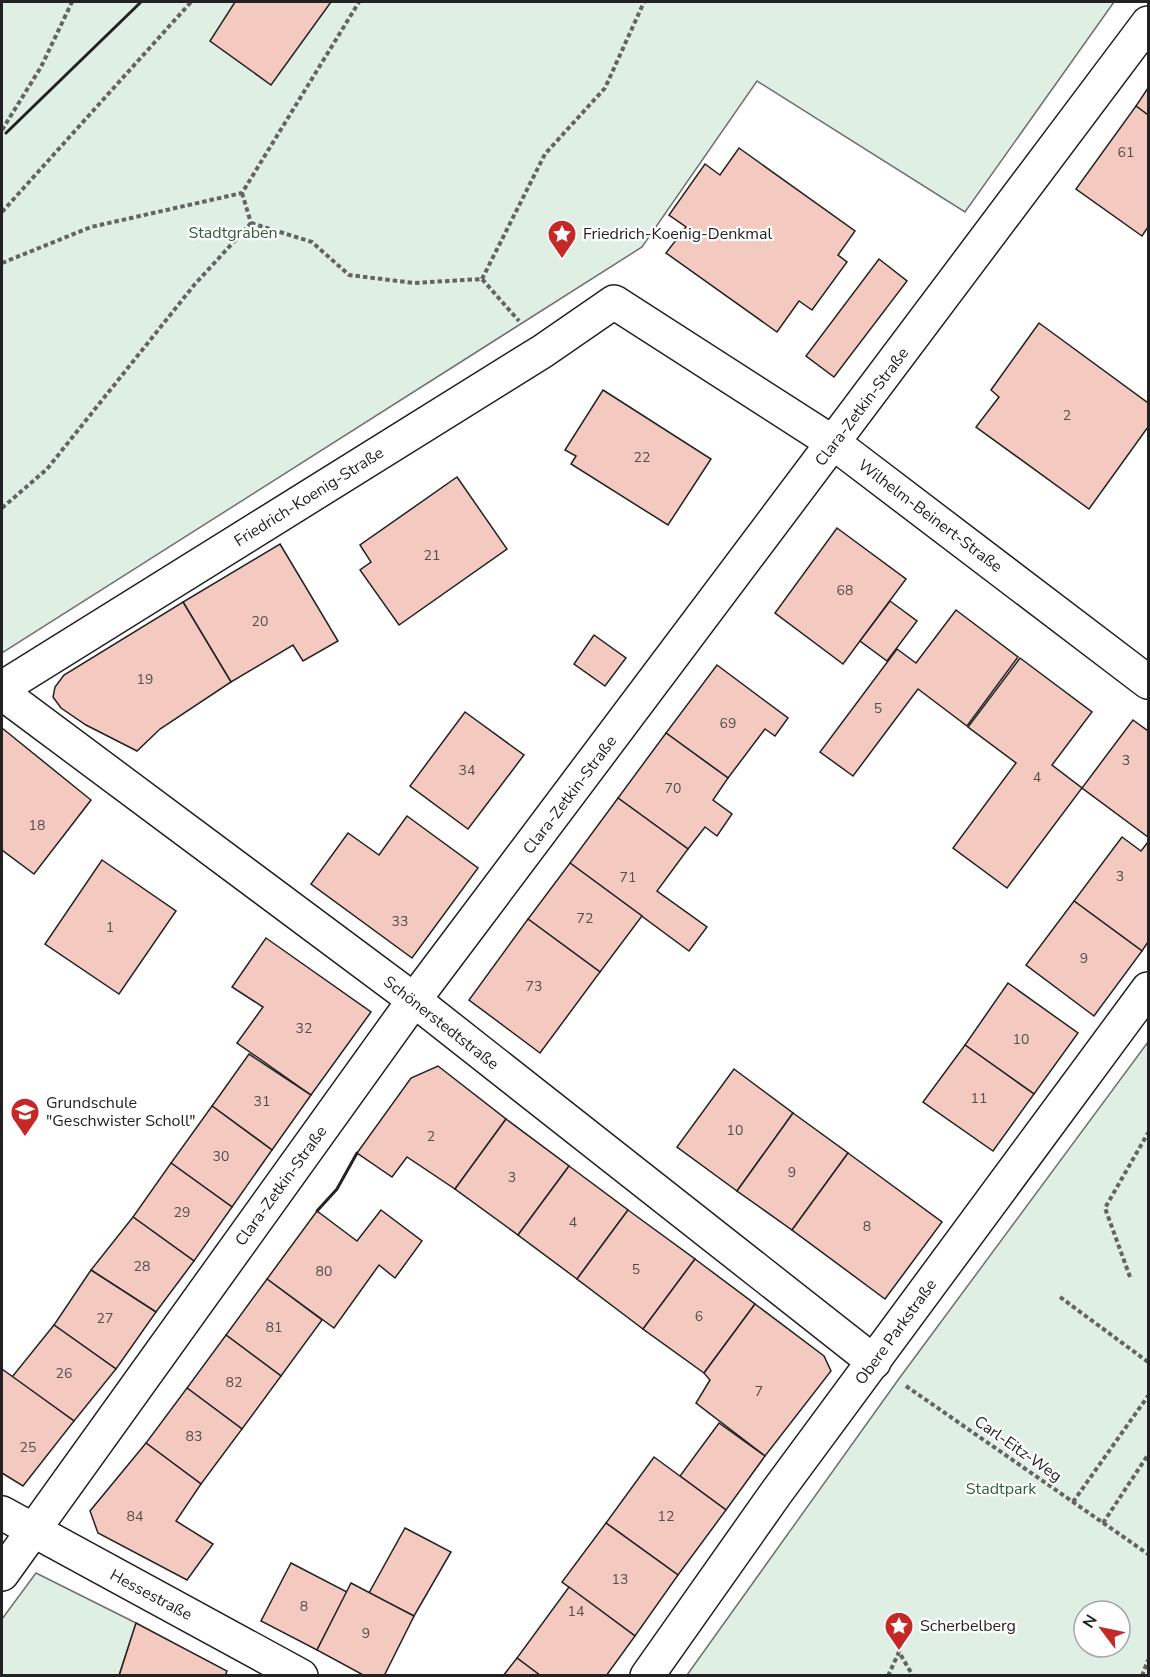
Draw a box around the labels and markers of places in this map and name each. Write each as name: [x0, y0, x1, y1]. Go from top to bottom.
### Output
place icon: Friedrich-Koenig-Denkmal: [546, 218, 578, 260]
place label: Friedrich-Koenig-Denkmal: [583, 223, 772, 245]
place label: Grundschule "Geschwister Scholl": [46, 1092, 196, 1132]
school or university icon: Grundschule "Geschwister Scholl": [9, 1096, 41, 1138]
place icon: Scherbelberg: [883, 1610, 915, 1652]
place label: Scherbelberg: [920, 1615, 1016, 1637]

